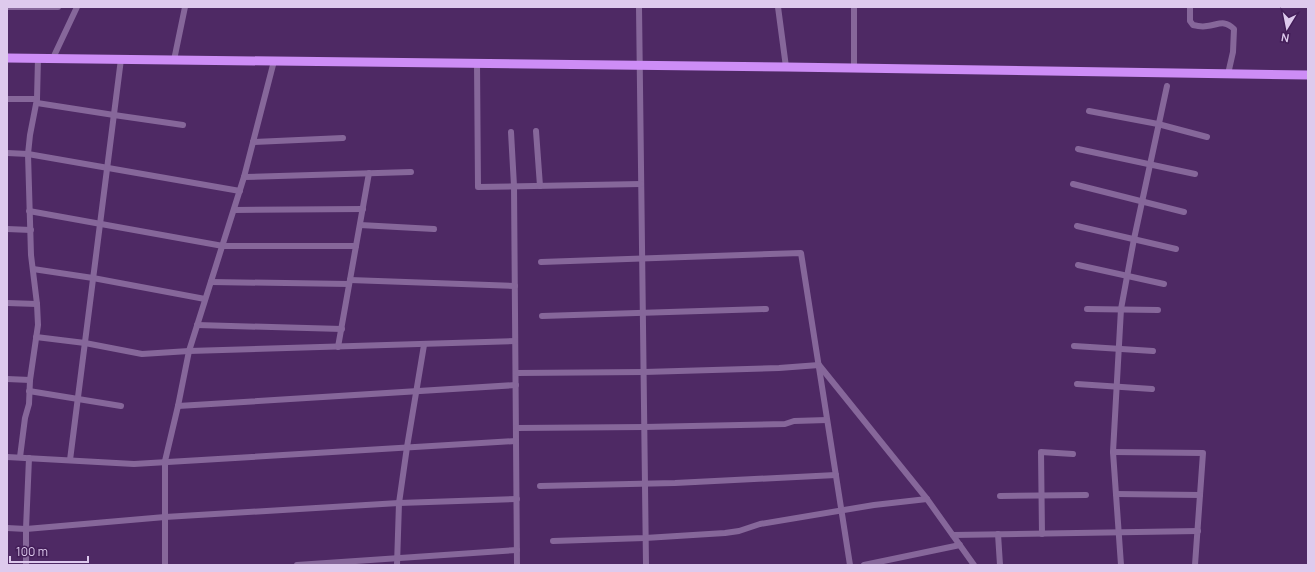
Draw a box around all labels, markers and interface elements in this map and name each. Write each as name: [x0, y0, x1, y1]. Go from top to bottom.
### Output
north arrow: [1267, 8, 1307, 48]
text: N: [1280, 30, 1290, 46]
scale bar: [10, 538, 88, 564]
text: 100 m: [16, 543, 48, 560]

